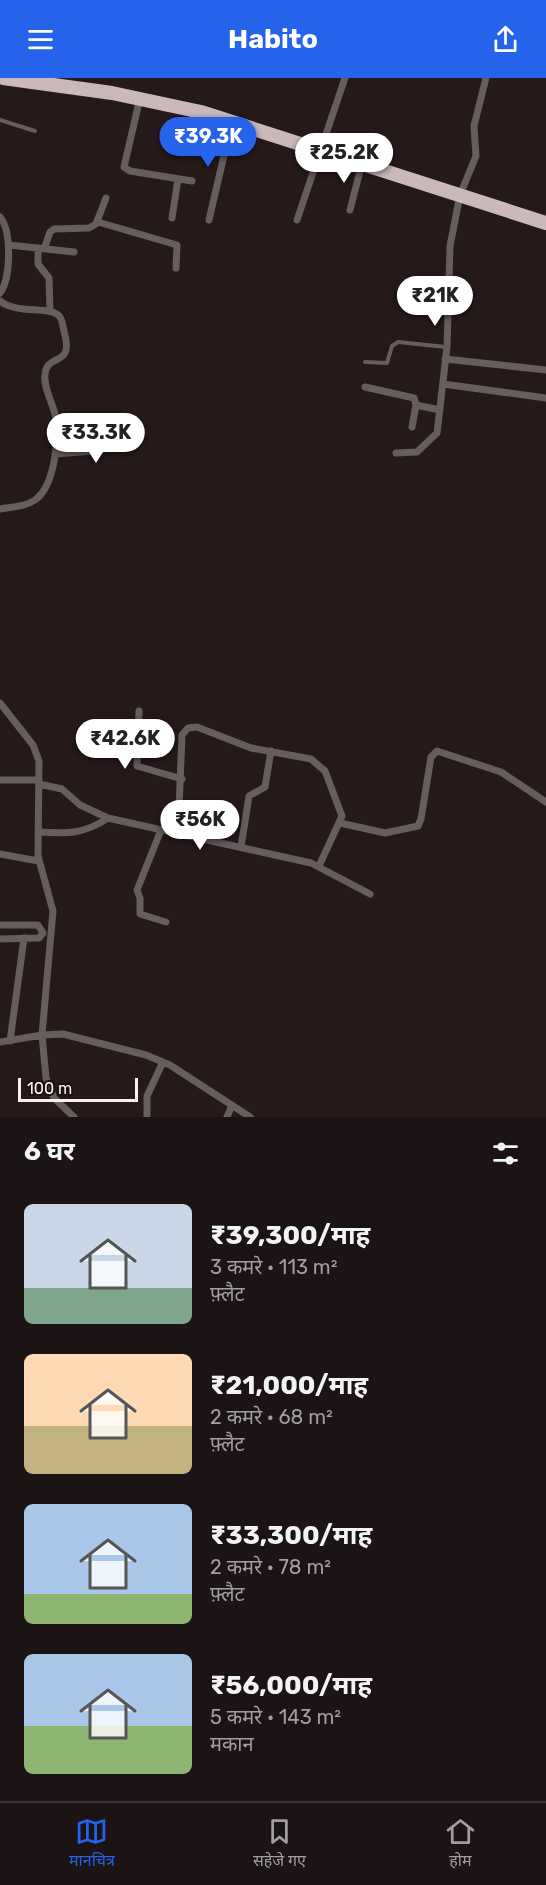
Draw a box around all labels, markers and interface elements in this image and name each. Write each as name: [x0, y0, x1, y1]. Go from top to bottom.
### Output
icon: menu: [24, 23, 57, 56]
text: Habito: [228, 23, 318, 55]
icon: share: [489, 23, 522, 56]
pin: ₹39.3K: [159, 117, 257, 168]
text: ₹39.3K: [173, 124, 243, 148]
pin: ₹25.2K: [295, 133, 393, 184]
text: ₹25.2K: [309, 140, 379, 164]
pin: ₹21K: [399, 276, 471, 327]
text: ₹21K: [411, 283, 459, 307]
pin: ₹33.3K: [47, 413, 145, 464]
text: ₹33.3K: [61, 420, 131, 444]
pin: ₹42.6K: [76, 719, 174, 770]
text: ₹42.6K: [90, 726, 160, 750]
pin: ₹56K: [164, 800, 236, 851]
text: ₹56K: [174, 807, 226, 831]
scale bar: [18, 1075, 138, 1103]
text: 100 m: [27, 1079, 72, 1098]
text: 6 घर: [24, 1136, 75, 1167]
icon: filters: [489, 1137, 522, 1170]
text: ₹39,300/माह: [210, 1220, 370, 1251]
icon: home: [72, 1228, 144, 1300]
text: 3 कमरे · 113 m²: [210, 1255, 337, 1279]
text: फ़्लैट: [210, 1282, 245, 1306]
text: ₹21,000/माह: [210, 1370, 368, 1401]
icon: home: [72, 1378, 144, 1450]
text: 2 कमरे · 68 m²: [210, 1405, 333, 1429]
text: फ़्लैट: [210, 1432, 245, 1456]
text: ₹33,300/माह: [210, 1520, 372, 1551]
icon: home: [72, 1528, 144, 1600]
text: 2 कमरे · 78 m²: [210, 1555, 331, 1579]
text: फ़्लैट: [210, 1582, 245, 1606]
text: ₹56,000/माह: [210, 1670, 372, 1701]
icon: home: [72, 1678, 144, 1750]
text: 5 कमरे · 143 m²: [210, 1705, 341, 1729]
text: मकान: [210, 1732, 254, 1756]
tab: मानचित्र: [69, 1815, 115, 1873]
tab: सहेजे गए: [253, 1815, 306, 1873]
tab: होम: [444, 1815, 477, 1873]

